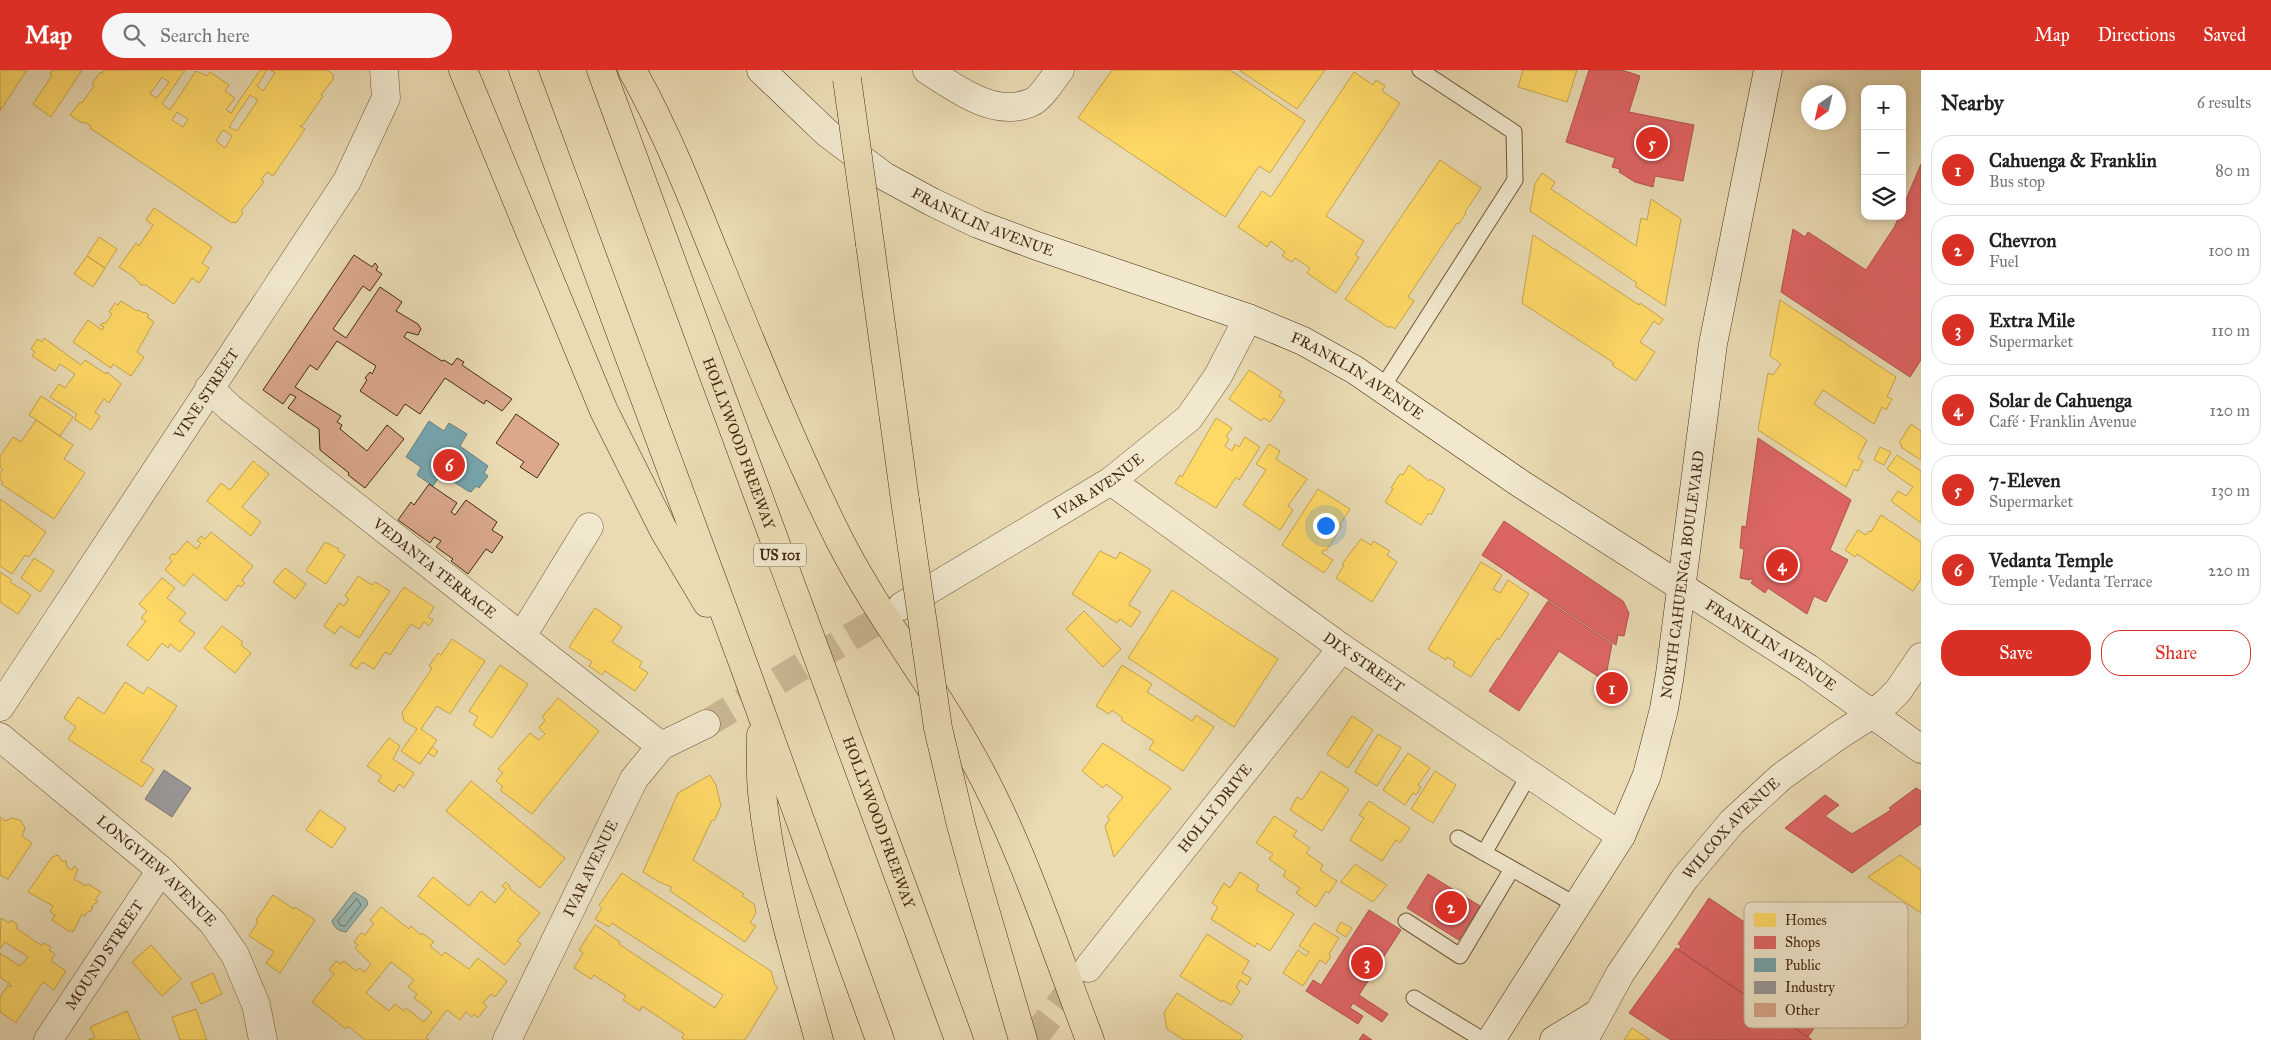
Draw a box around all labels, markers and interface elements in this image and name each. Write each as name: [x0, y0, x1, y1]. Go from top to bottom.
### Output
search box: [102, 13, 452, 58]
text: Map: [25, 20, 72, 50]
icon: search: [120, 21, 148, 49]
text: Search here: [160, 24, 250, 47]
text: Map: [2034, 24, 2070, 46]
text: Directions: [2098, 24, 2175, 46]
text: Saved: [2203, 24, 2246, 46]
north arrow: [1801, 85, 1846, 130]
map controls: [1861, 85, 1906, 220]
button: +: [1861, 85, 1906, 130]
text: Nearby: [1941, 90, 2004, 116]
text: 6 results: [2197, 93, 2251, 112]
pin: 5: [1636, 124, 1668, 162]
button: −: [1861, 130, 1906, 175]
text: Cahuenga & Franklin: [1989, 149, 2157, 172]
text: 1: [1955, 161, 1961, 180]
text: 80 m: [2215, 161, 2250, 180]
text: Bus stop: [1989, 172, 2045, 191]
button: layers: [1861, 175, 1906, 220]
street label: FRANKLIN AVENUE: [909, 184, 1056, 260]
text: Chevron: [1989, 229, 2057, 252]
text: 2: [1954, 241, 1962, 260]
text: 100 m: [2208, 241, 2250, 260]
text: Fuel: [1989, 252, 2019, 271]
text: Extra Mile: [1989, 309, 2075, 332]
text: 3: [1955, 321, 1961, 340]
text: 110 m: [2211, 321, 2250, 340]
street label: FRANKLIN AVENUE: [1288, 328, 1427, 423]
text: Supermarket: [1989, 332, 2073, 351]
street label: VINE STREET: [170, 345, 243, 444]
street label: HOLLYWOOD FREEWAY: [699, 355, 779, 532]
text: Solar de Cahuenga: [1989, 389, 2132, 412]
text: 4: [1954, 401, 1962, 420]
text: 120 m: [2210, 401, 2250, 420]
text: Café · Franklin Avenue: [1989, 412, 2137, 431]
pin: 6: [433, 446, 465, 484]
street label: IVAR AVENUE: [1050, 449, 1147, 523]
street label: NORTH CAHUENGA BOULEVARD: [1657, 449, 1708, 700]
text: 7-Eleven: [1989, 469, 2061, 492]
text: 5: [1954, 481, 1962, 500]
text: 130 m: [2211, 481, 2250, 500]
text: Supermarket: [1989, 492, 2073, 511]
your location: [1313, 513, 1339, 539]
street label: VEDANTA TERRACE: [368, 514, 500, 623]
road number: US 101: [754, 544, 806, 566]
pin: 4: [1766, 546, 1798, 584]
text: Vedanta Temple: [1989, 549, 2113, 572]
text: 6: [1954, 561, 1962, 580]
text: 220 m: [2208, 561, 2250, 580]
text: Temple · Vedanta Terrace: [1989, 572, 2152, 591]
street label: FRANKLIN AVENUE: [1702, 596, 1840, 695]
street label: DIX STREET: [1320, 628, 1408, 696]
button: Save: [1941, 630, 2091, 676]
button: Share: [2101, 630, 2251, 676]
pin: 1: [1596, 669, 1628, 707]
street label: HOLLYWOOD FREEWAY: [839, 734, 919, 911]
street label: HOLLY DRIVE: [1174, 760, 1256, 856]
street label: WILCOX AVENUE: [1679, 774, 1784, 883]
street label: LONGVIEW AVENUE: [93, 811, 220, 930]
street label: IVAR AVENUE: [559, 817, 622, 920]
pin: 2: [1435, 888, 1467, 926]
street label: MOUND STREET: [62, 897, 147, 1013]
legend: [1744, 902, 1908, 1028]
text: Homes: [1785, 912, 1827, 929]
text: Shops: [1785, 934, 1820, 951]
pin: 3: [1351, 944, 1383, 982]
text: Public: [1785, 957, 1821, 974]
text: Industry: [1785, 979, 1835, 996]
text: Other: [1785, 1002, 1820, 1019]

